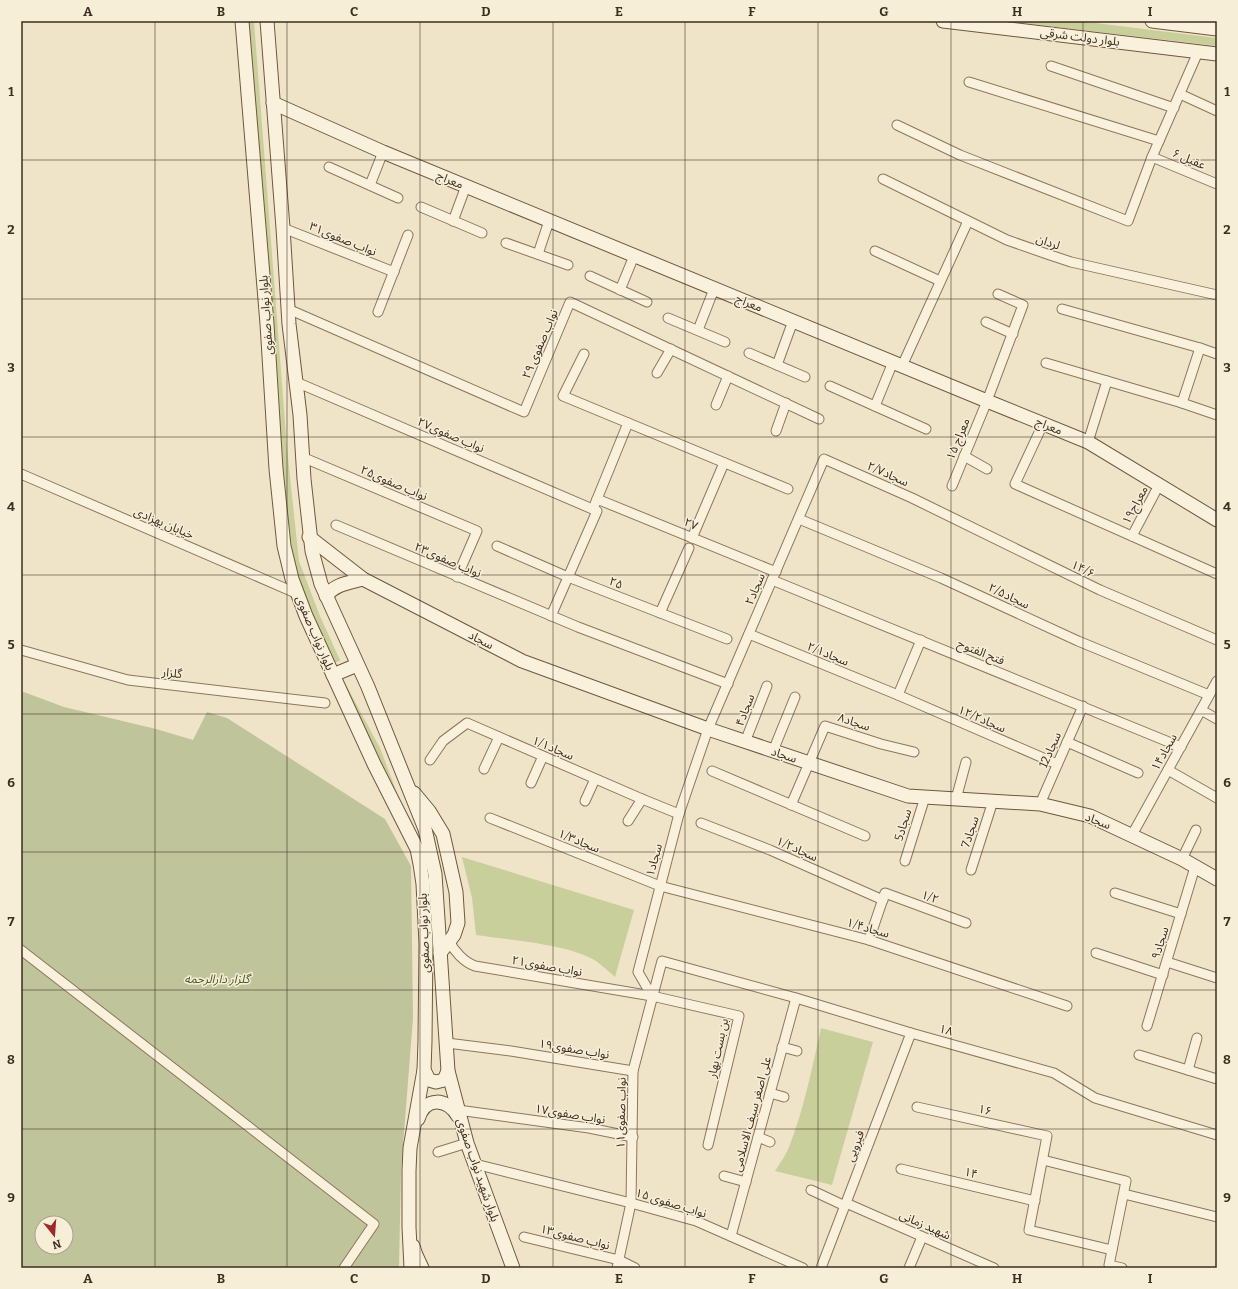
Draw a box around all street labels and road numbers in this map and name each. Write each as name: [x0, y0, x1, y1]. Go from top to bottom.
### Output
street label: بلوار دولت شرقی: [1040, 25, 1120, 49]
street label: عقیل ۶: [1170, 146, 1208, 172]
street label: معراج: [434, 168, 465, 194]
street label: ۳۱نواب صفوی: [307, 219, 379, 259]
street label: لردان: [1034, 231, 1062, 253]
street label: بلوار نواب صفوی: [256, 275, 276, 355]
street label: معراج: [733, 291, 764, 317]
street label: نواب صفوی ۲۹: [519, 307, 561, 381]
street label: معراج: [1033, 414, 1064, 440]
street label: ۲۷نواب صفوی: [415, 415, 487, 456]
street label: معراج ۱۵: [943, 416, 975, 463]
street label: سجاد۲/۷: [865, 459, 911, 489]
street label: ۲۵نواب صفوی: [358, 463, 430, 504]
street label: معراج۱۹: [1119, 483, 1153, 527]
street label: خیابان بهزادی: [132, 504, 196, 542]
street label: ۲۷: [682, 515, 700, 533]
street label: ۲۳نواب صفوی: [412, 540, 484, 581]
street label: ۱۴/۶: [1069, 557, 1097, 581]
street label: ۲سجاد: [742, 571, 768, 607]
street label: ۲۵: [607, 574, 625, 592]
street label: ۲/۵سجاد: [986, 580, 1032, 612]
street label: بلوار نواب صفوی: [293, 594, 337, 673]
street label: سجاد: [466, 628, 496, 652]
street label: فتح الفتوح: [955, 636, 1007, 670]
street label: ۲/۱سجاد: [805, 639, 851, 669]
street label: گلزار: [160, 665, 184, 681]
street label: ۴سجاد: [733, 692, 757, 728]
street label: ۱۲/۲سجاد: [956, 703, 1008, 735]
street label: ۸سجاد: [836, 710, 872, 734]
street label: 12سجاد: [1036, 730, 1064, 770]
street label: ۱۴سجاد: [1148, 731, 1180, 773]
street label: ۱/۱سجاد: [530, 733, 576, 763]
street label: سجاد: [769, 744, 799, 766]
street label: 5سجاد: [892, 807, 914, 843]
street label: سجاد: [1083, 810, 1113, 832]
street label: 7سجاد: [958, 814, 982, 850]
street label: ۱/۳سجاد: [556, 826, 602, 856]
street label: ۱/۲سجاد: [774, 834, 820, 864]
street label: ۱سجاد: [643, 842, 665, 878]
street label: ۱/۲: [919, 887, 941, 907]
street label: بلوار نواب صفوی: [416, 893, 433, 973]
street label: ۱/۴سجاد: [845, 915, 891, 941]
street label: ۹سجاد: [1148, 925, 1172, 961]
street label: ۲۱نواب صفوی: [511, 953, 583, 979]
street label: بن بست بهار: [705, 1017, 731, 1080]
street label: ۱۸: [937, 1021, 955, 1039]
street label: ۱۹نواب صفوی: [538, 1037, 610, 1062]
street label: علی اصغر سیف الاسلامی: [730, 1055, 774, 1173]
street label: ۱۱نواب صفوی: [613, 1077, 629, 1149]
street label: ۱۷نواب صفوی: [534, 1102, 606, 1127]
street label: ۱۶: [977, 1102, 993, 1118]
street label: بلوار شهید نواب صفوی: [453, 1116, 502, 1224]
street label: فیرویی: [843, 1128, 867, 1164]
street label: ۱۴: [963, 1165, 979, 1181]
street label: نواب صفوی ۱۵: [634, 1186, 708, 1221]
street label: شهید زمانی: [897, 1208, 953, 1243]
street label: ۱۳نواب صفوی: [539, 1222, 611, 1253]

